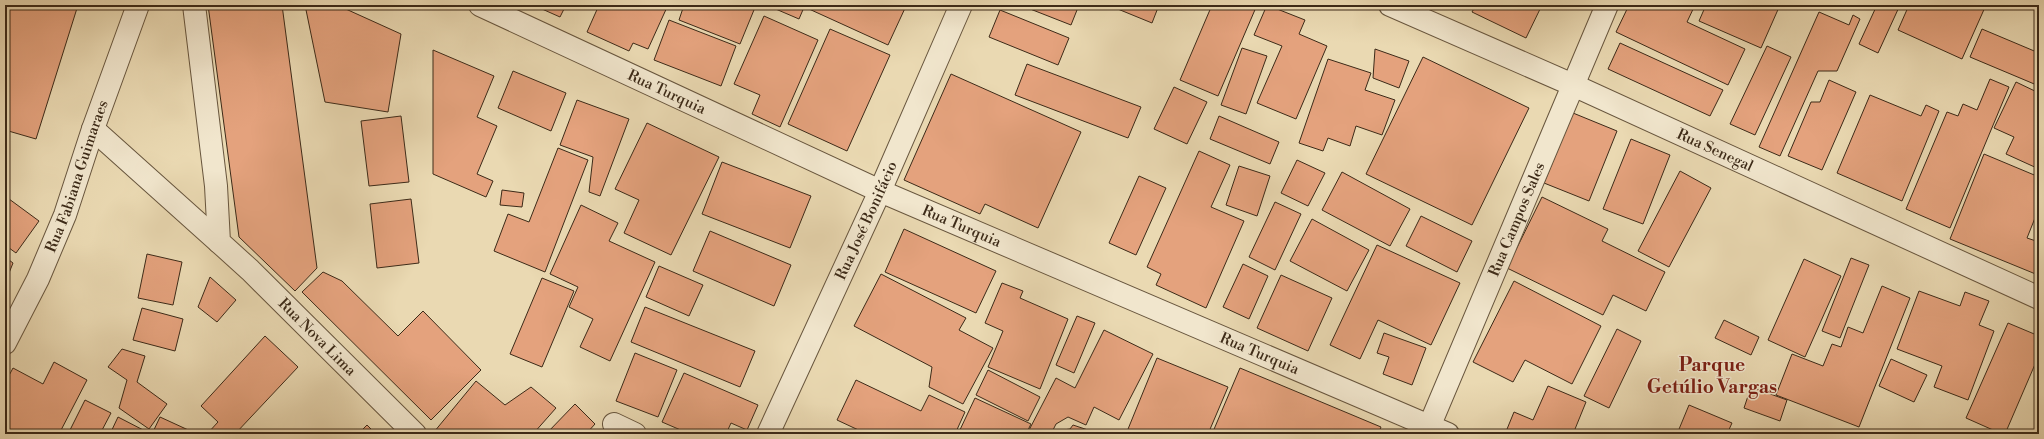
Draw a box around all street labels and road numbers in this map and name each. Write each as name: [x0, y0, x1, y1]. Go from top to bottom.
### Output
street label: Rua Turquia: [625, 65, 709, 118]
street label: Rua Fabiana Guimaraes: [41, 97, 112, 255]
street label: Rua Senegal: [1674, 124, 1757, 176]
street label: Rua José Bonifácio: [831, 158, 901, 283]
street label: Rua Campos Sales: [1484, 159, 1549, 279]
street label: Rua Turquia: [919, 201, 1005, 251]
street label: Rua Nova Lima: [274, 294, 361, 380]
street label: Rua Turquia: [1217, 328, 1302, 379]

